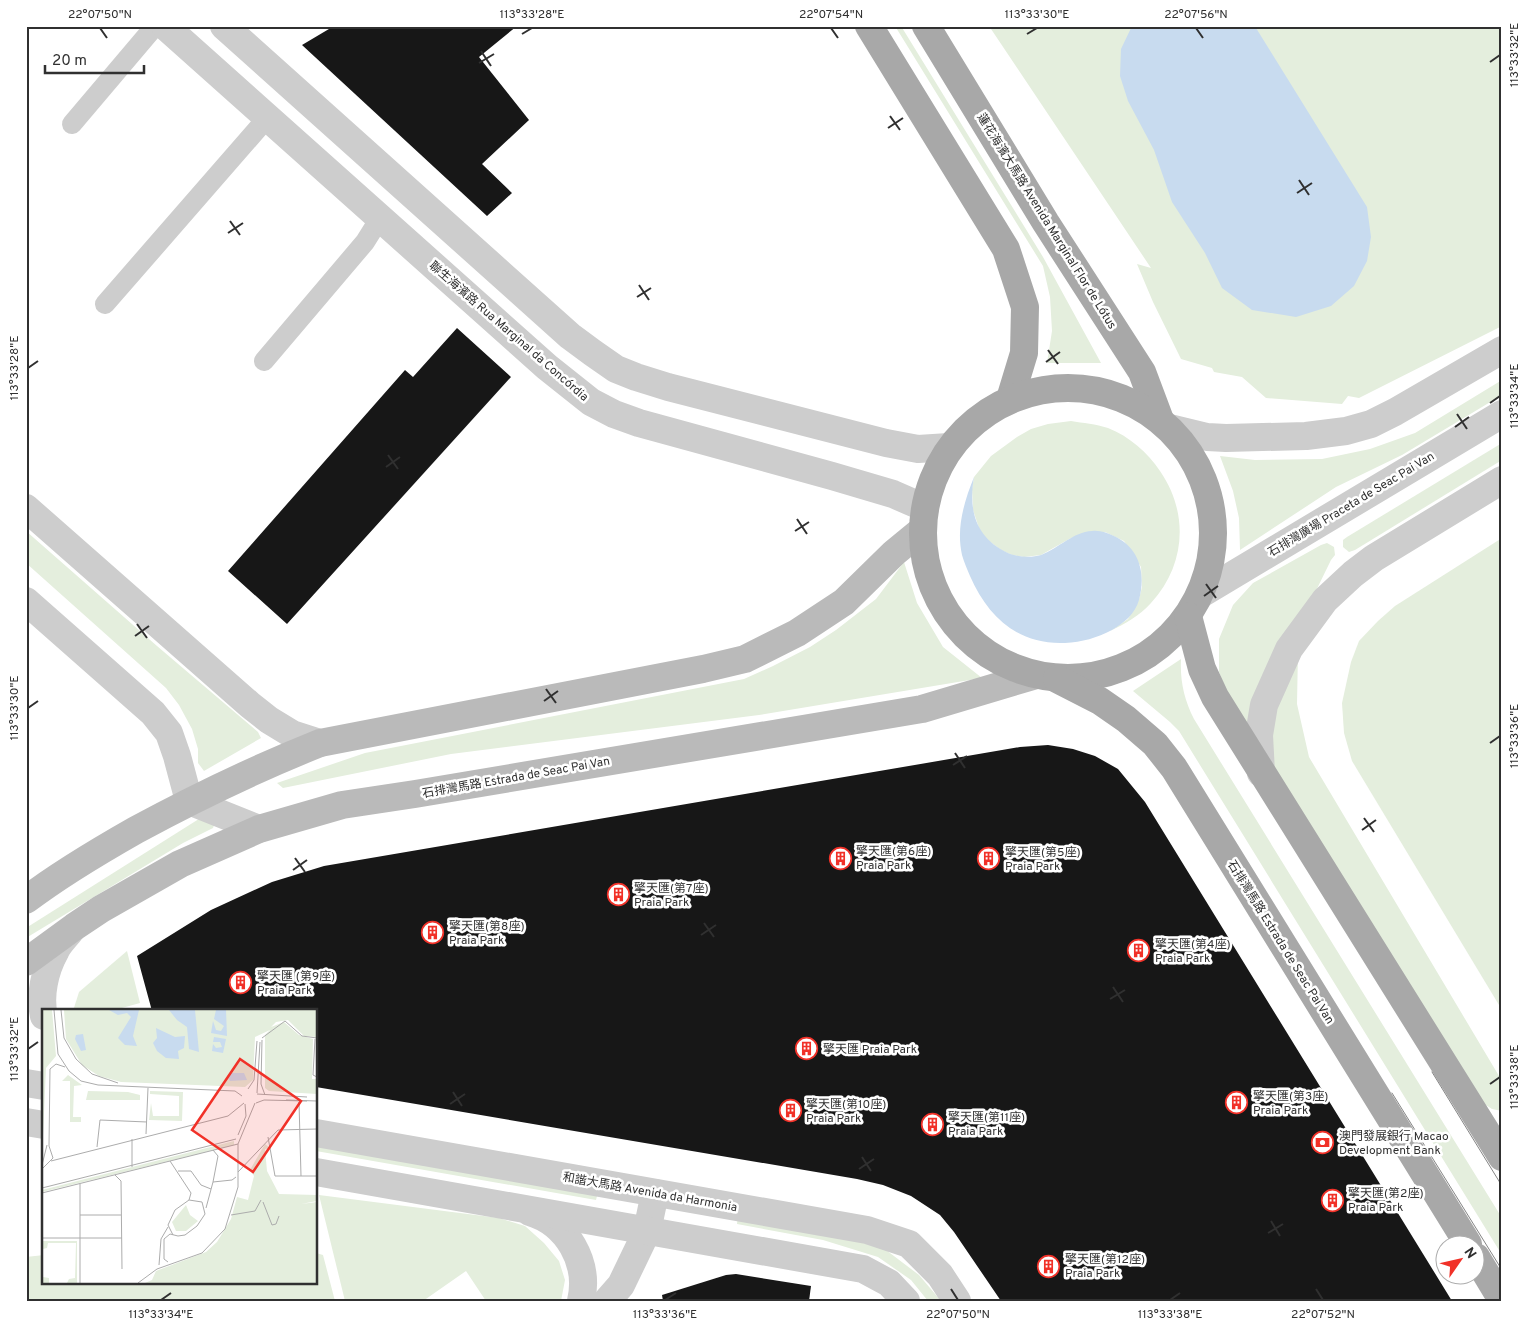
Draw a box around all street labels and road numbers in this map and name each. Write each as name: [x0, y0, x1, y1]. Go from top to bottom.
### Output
street label: 蓮花海濱大馬路 Avenida Marginal Flor de Lótus: [973, 111, 1120, 333]
street label: 聯生海濱路 Rua Marginal da Concórdia: [425, 258, 591, 405]
street label: 石排灣廣場 Praceta de Seac Pai Van: [1265, 449, 1438, 561]
street label: 石排灣馬路 Estrada de Seac Pai Van: [421, 754, 611, 802]
street label: 石排灣馬路 Estrada de Seac Pai Van: [1223, 858, 1337, 1027]
street label: 和諧大馬路 Avenida da Harmonia: [561, 1170, 738, 1216]

